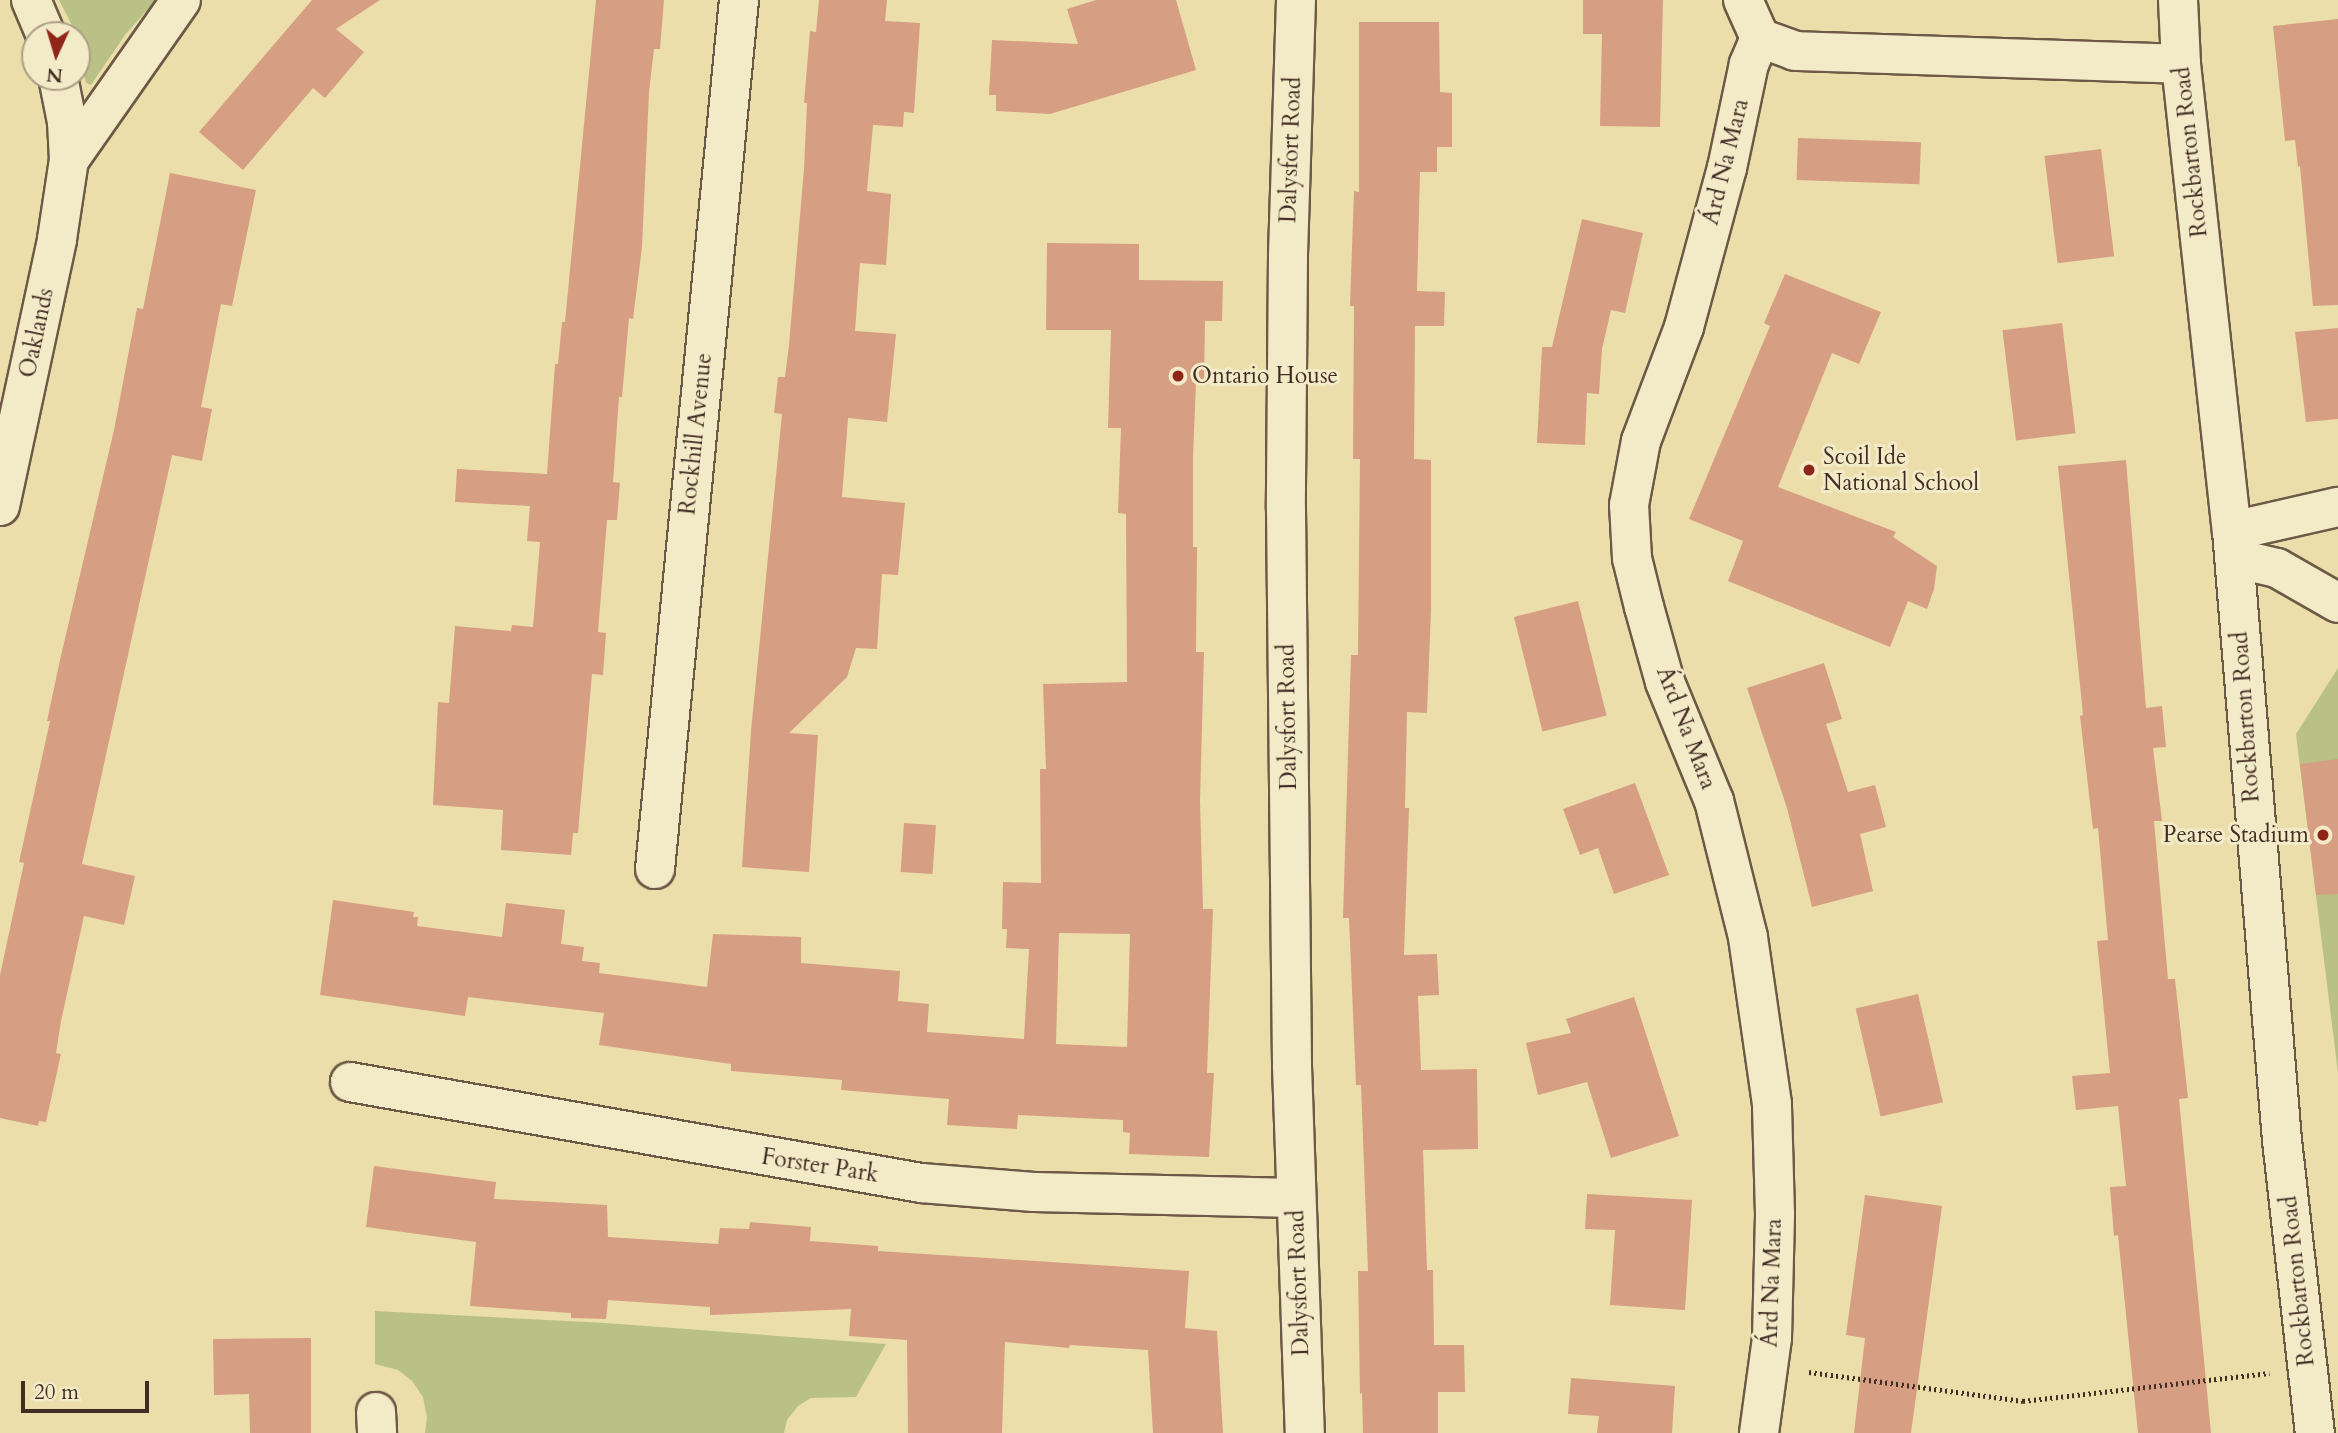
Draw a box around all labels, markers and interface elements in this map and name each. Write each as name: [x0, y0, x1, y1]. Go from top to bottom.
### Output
north arrow: [21, 21, 91, 91]
text: N: [46, 61, 64, 88]
street label: Rockbarton Road: [2168, 65, 2214, 239]
street label: Dalysfort Road: [1275, 76, 1307, 224]
street label: Árd Na Mara: [1697, 96, 1755, 228]
street label: Oaklands: [14, 286, 60, 380]
street label: Rockhill Avenue: [674, 352, 718, 516]
place label: Ontario House: [1192, 362, 1338, 390]
marker: Ontario House: [1170, 368, 1186, 384]
place label: Scoil Ide National School: [1823, 443, 1979, 497]
marker: Scoil Ide National School: [1801, 462, 1817, 478]
street label: Rockbarton Road: [2226, 631, 2266, 803]
street label: Dalysfort Road: [1273, 644, 1303, 790]
street label: Árd Na Mara: [1650, 663, 1722, 793]
place label: Pearse Stadium: [2163, 821, 2309, 849]
marker: Pearse Stadium: [2315, 827, 2331, 843]
street label: Forster Park: [760, 1143, 880, 1189]
street label: Rockbarton Road: [2275, 1194, 2321, 1368]
street label: Dalysfort Road: [1283, 1209, 1315, 1357]
street label: Árd Na Mara: [1756, 1218, 1788, 1348]
scale bar: [24, 1366, 152, 1410]
text: 20 m: [34, 1378, 79, 1407]

